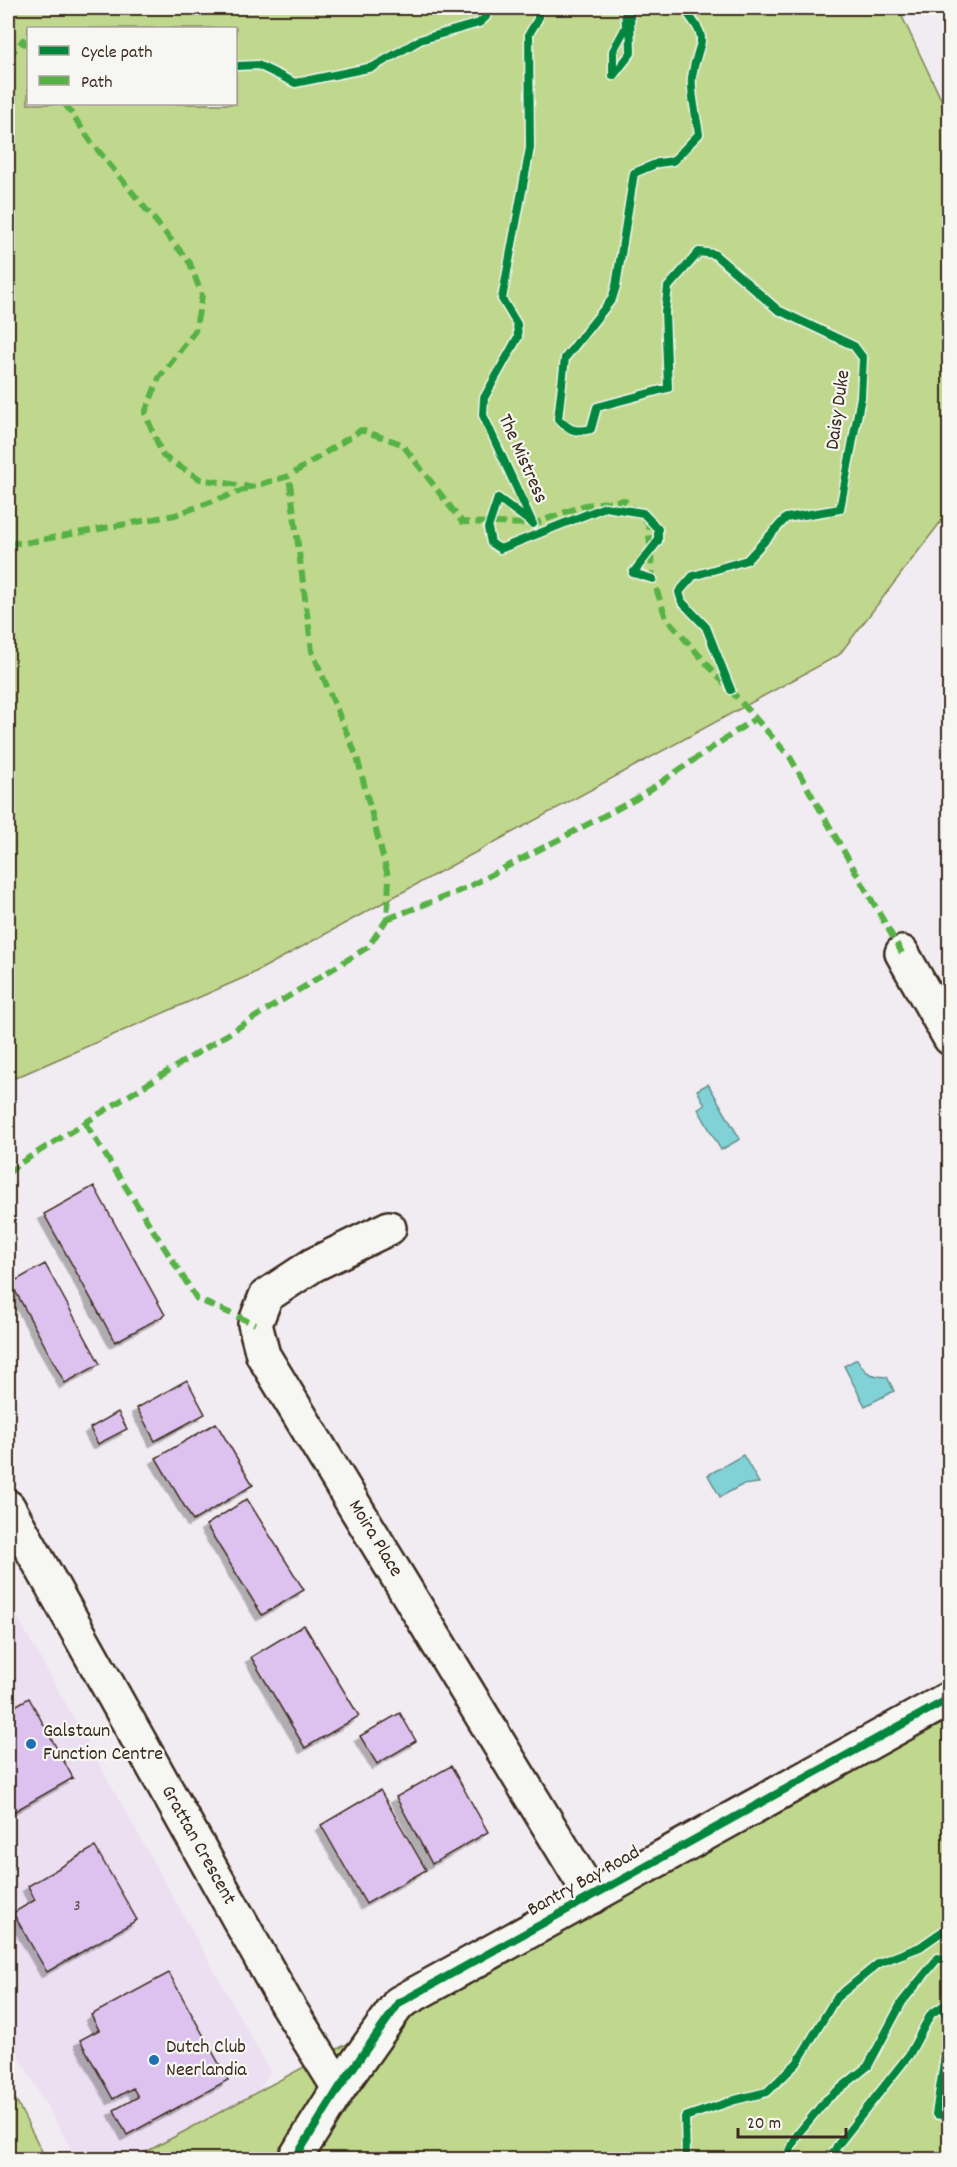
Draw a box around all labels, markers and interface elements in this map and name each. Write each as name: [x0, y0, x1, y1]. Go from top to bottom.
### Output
legend: [27, 27, 237, 105]
text: Cycle path: [81, 41, 152, 66]
text: Path: [81, 71, 113, 96]
street label: Daisy Duke: [820, 368, 858, 452]
street label: The Mistress: [490, 410, 554, 508]
street label: Moira Place: [340, 1495, 409, 1583]
place label: Galstaun Function Centre: [43, 1718, 163, 1769]
marker: Galstaun Function Centre: [24, 1737, 38, 1751]
street label: Grattan Crescent: [153, 1781, 242, 1910]
street label: Bantry Bay Road: [523, 1840, 645, 1924]
house number: 3: [73, 1895, 81, 1918]
place label: Dutch Club Neerlandia: [166, 2034, 247, 2085]
marker: Dutch Club Neerlandia: [147, 2053, 161, 2067]
scale bar: [738, 2101, 846, 2139]
text: 20 m: [747, 2112, 781, 2137]

